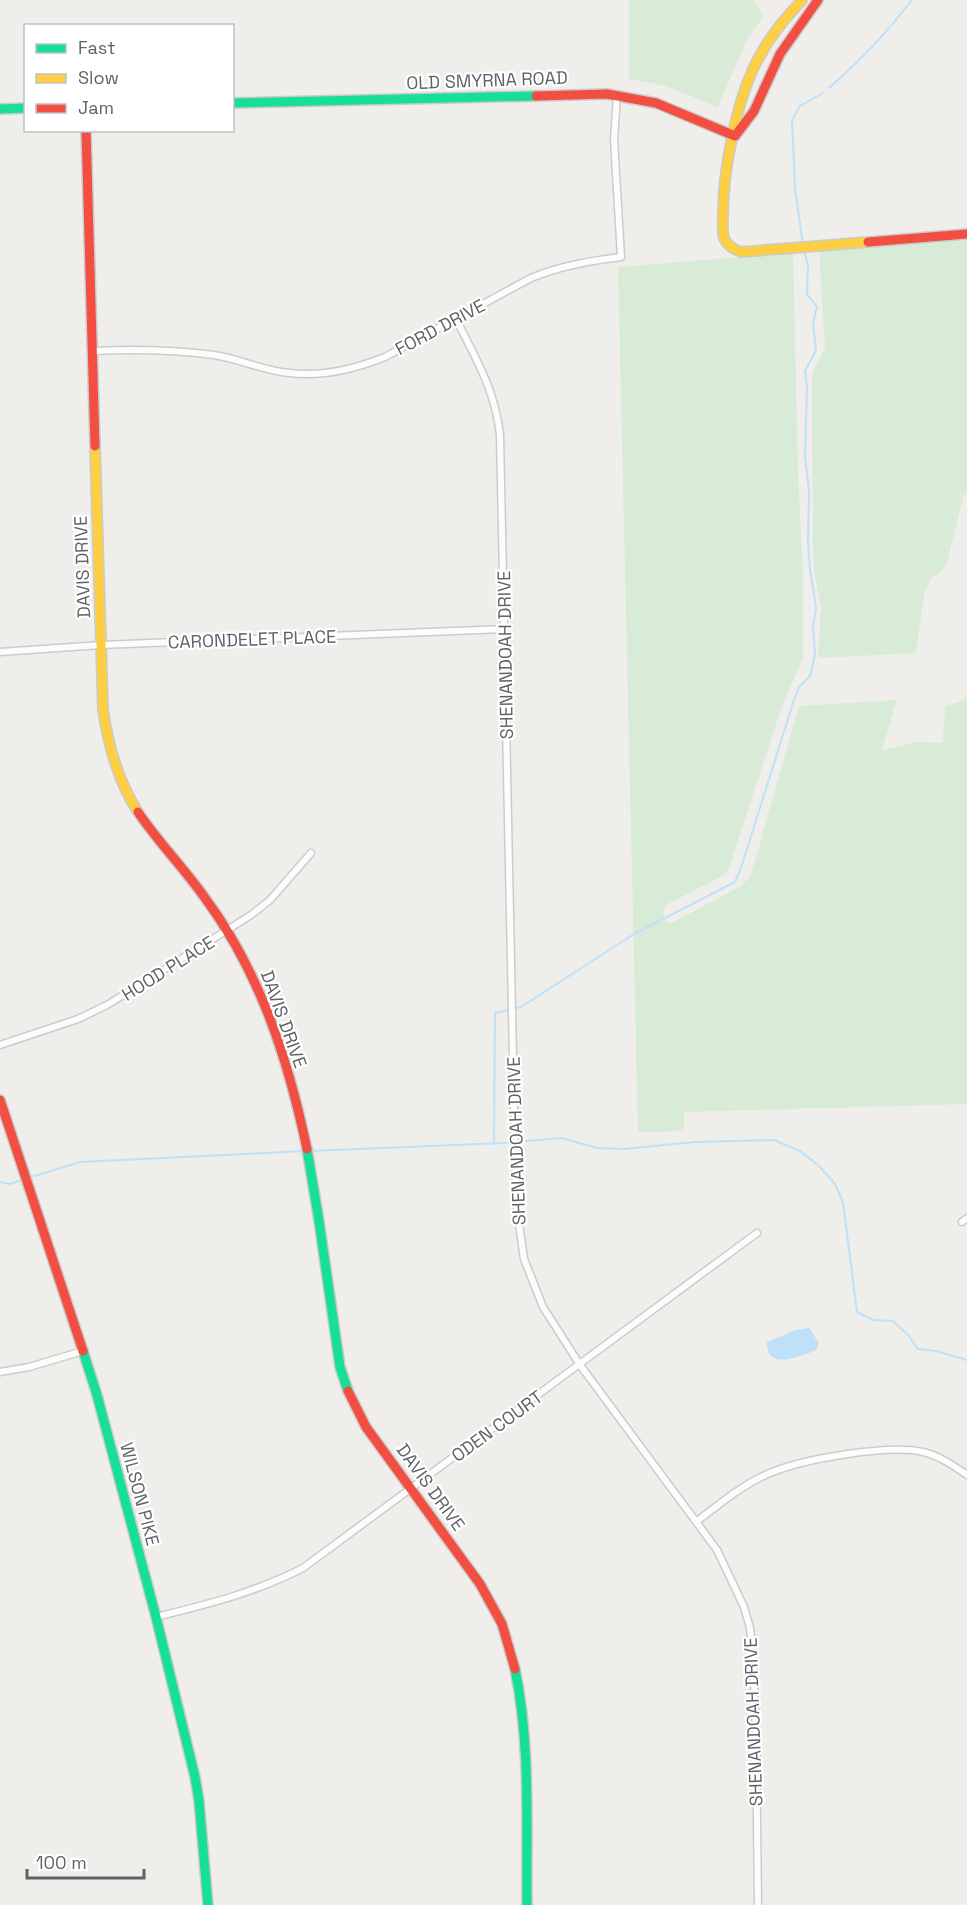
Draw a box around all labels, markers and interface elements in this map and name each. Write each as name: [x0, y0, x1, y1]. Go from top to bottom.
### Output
legend: [24, 24, 234, 132]
text: Fast: [78, 36, 115, 59]
text: Slow: [78, 66, 119, 89]
street label: OLD SMYRNA ROAD: [406, 66, 568, 94]
text: Jam: [78, 96, 114, 119]
street label: FORD DRIVE: [391, 294, 489, 360]
street label: DAVIS DRIVE: [69, 515, 95, 619]
street label: SHENANDOAH DRIVE: [492, 570, 518, 740]
street label: CARONDELET PLACE: [167, 625, 337, 653]
street label: HOOD PLACE: [117, 930, 219, 1006]
street label: DAVIS DRIVE: [256, 967, 312, 1071]
street label: SHENANDOAH DRIVE: [502, 1056, 530, 1226]
street label: ODEN COURT: [447, 1385, 548, 1467]
street label: DAVIS DRIVE: [392, 1439, 470, 1535]
street label: WILSON PIKE: [115, 1440, 165, 1548]
street label: SHENANDOAH DRIVE: [739, 1637, 767, 1807]
scale bar: [27, 1842, 144, 1880]
text: 100 m: [36, 1851, 87, 1874]

